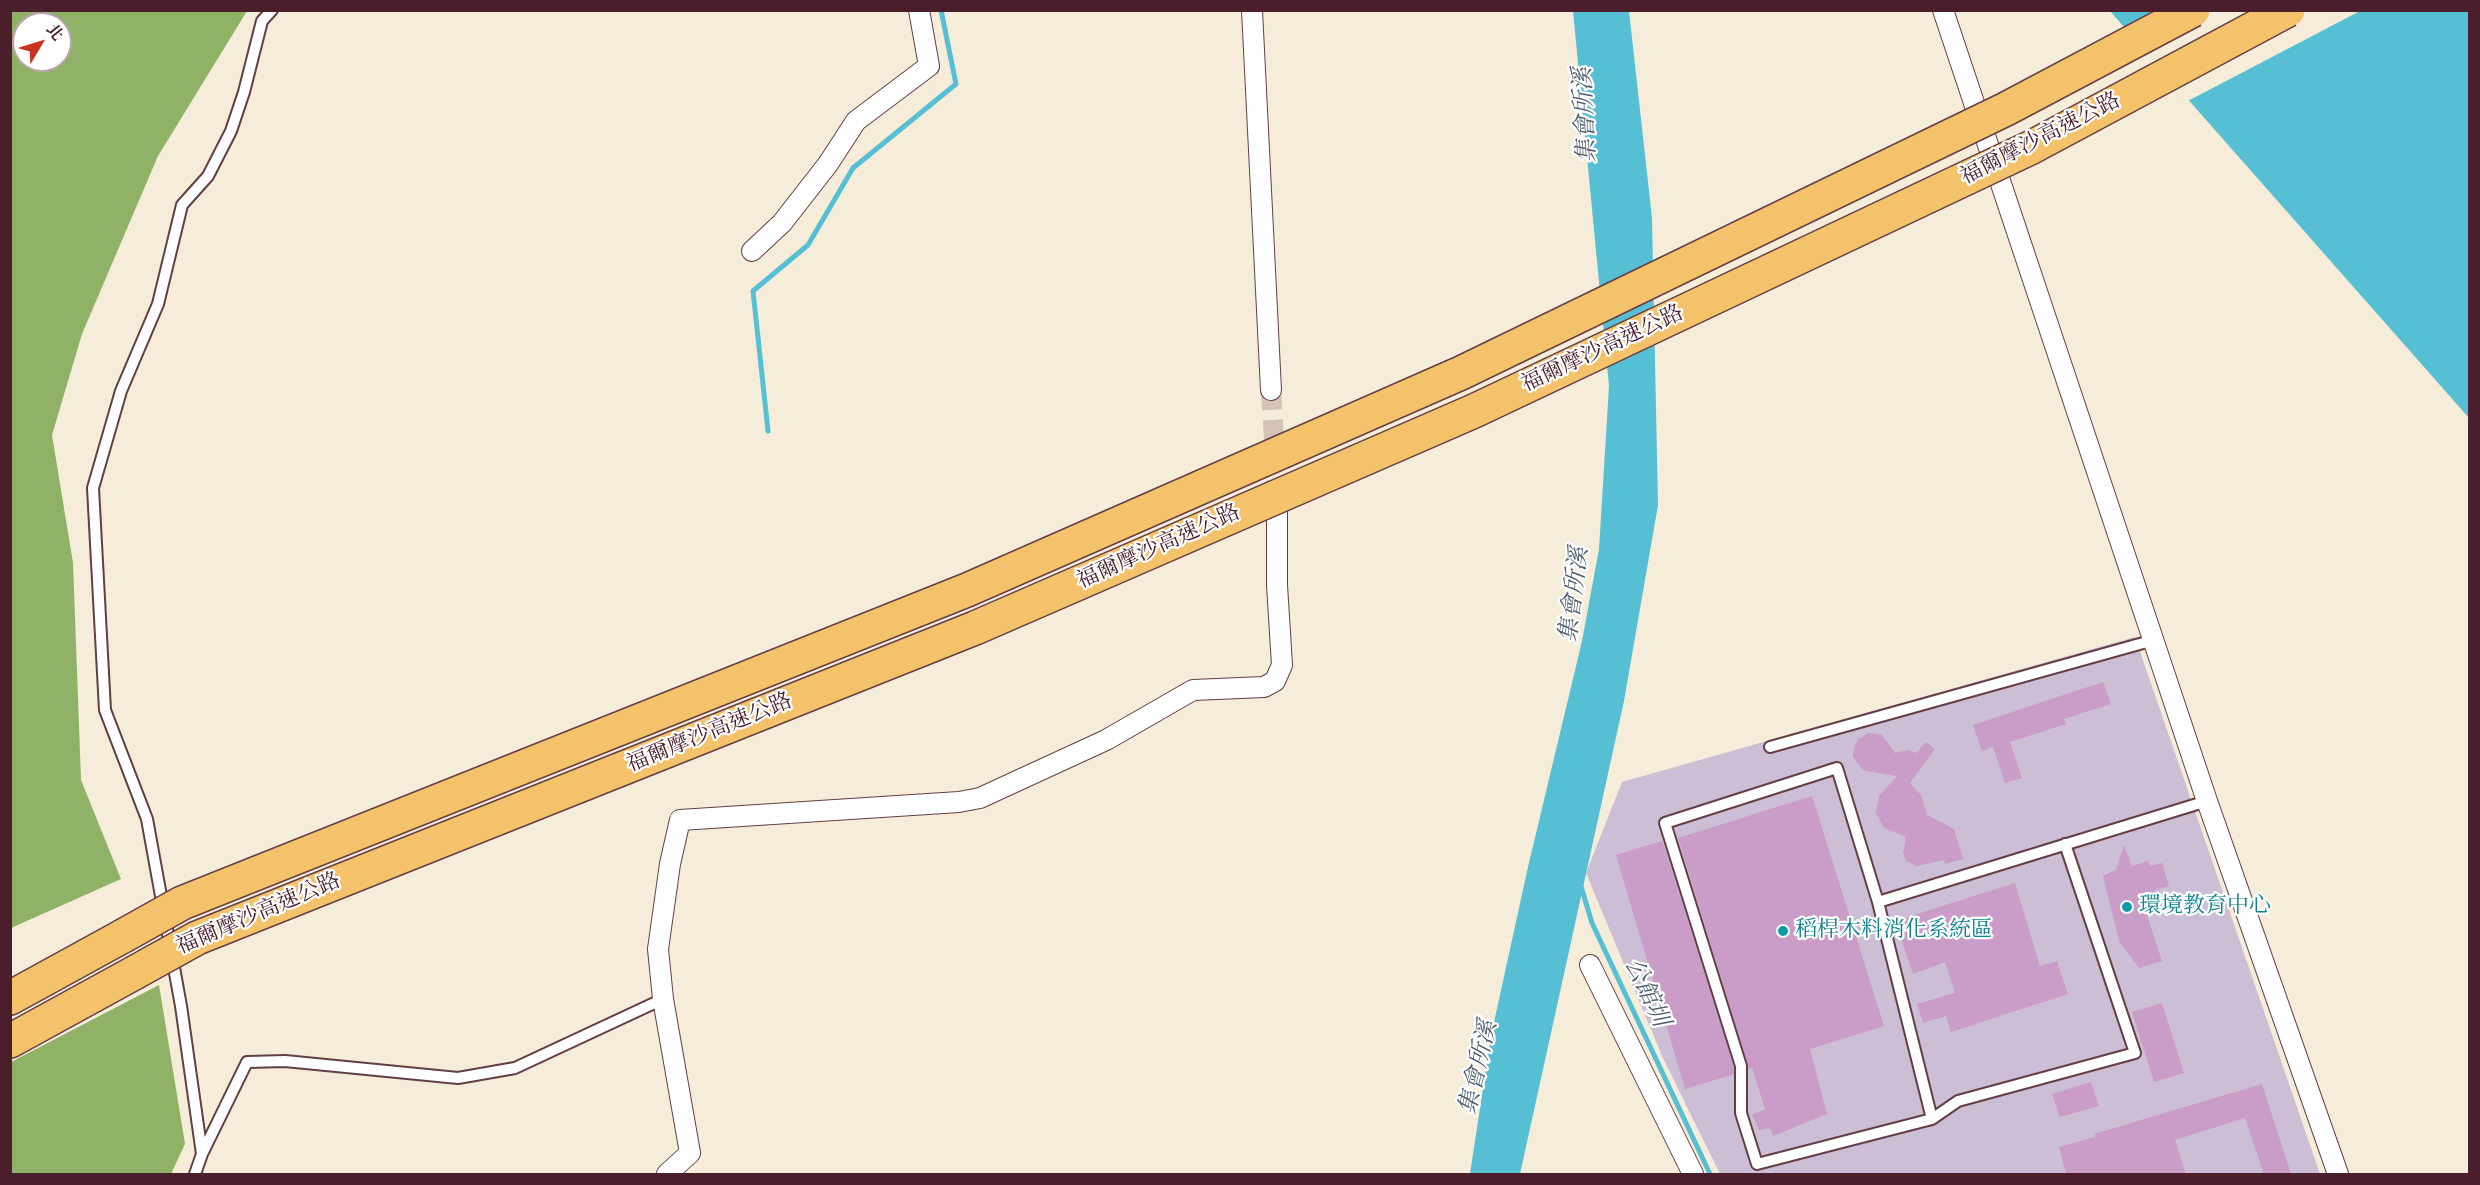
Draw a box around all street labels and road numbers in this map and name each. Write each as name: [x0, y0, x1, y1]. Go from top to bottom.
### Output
street label: 福爾摩沙高速公路: [1957, 88, 2125, 192]
street label: 福爾摩沙高速公路: [1518, 301, 1688, 399]
street label: 福爾摩沙高速公路: [1073, 500, 1245, 596]
street label: 福爾摩沙高速公路: [623, 689, 797, 779]
street label: 福爾摩沙高速公路: [173, 868, 345, 962]

